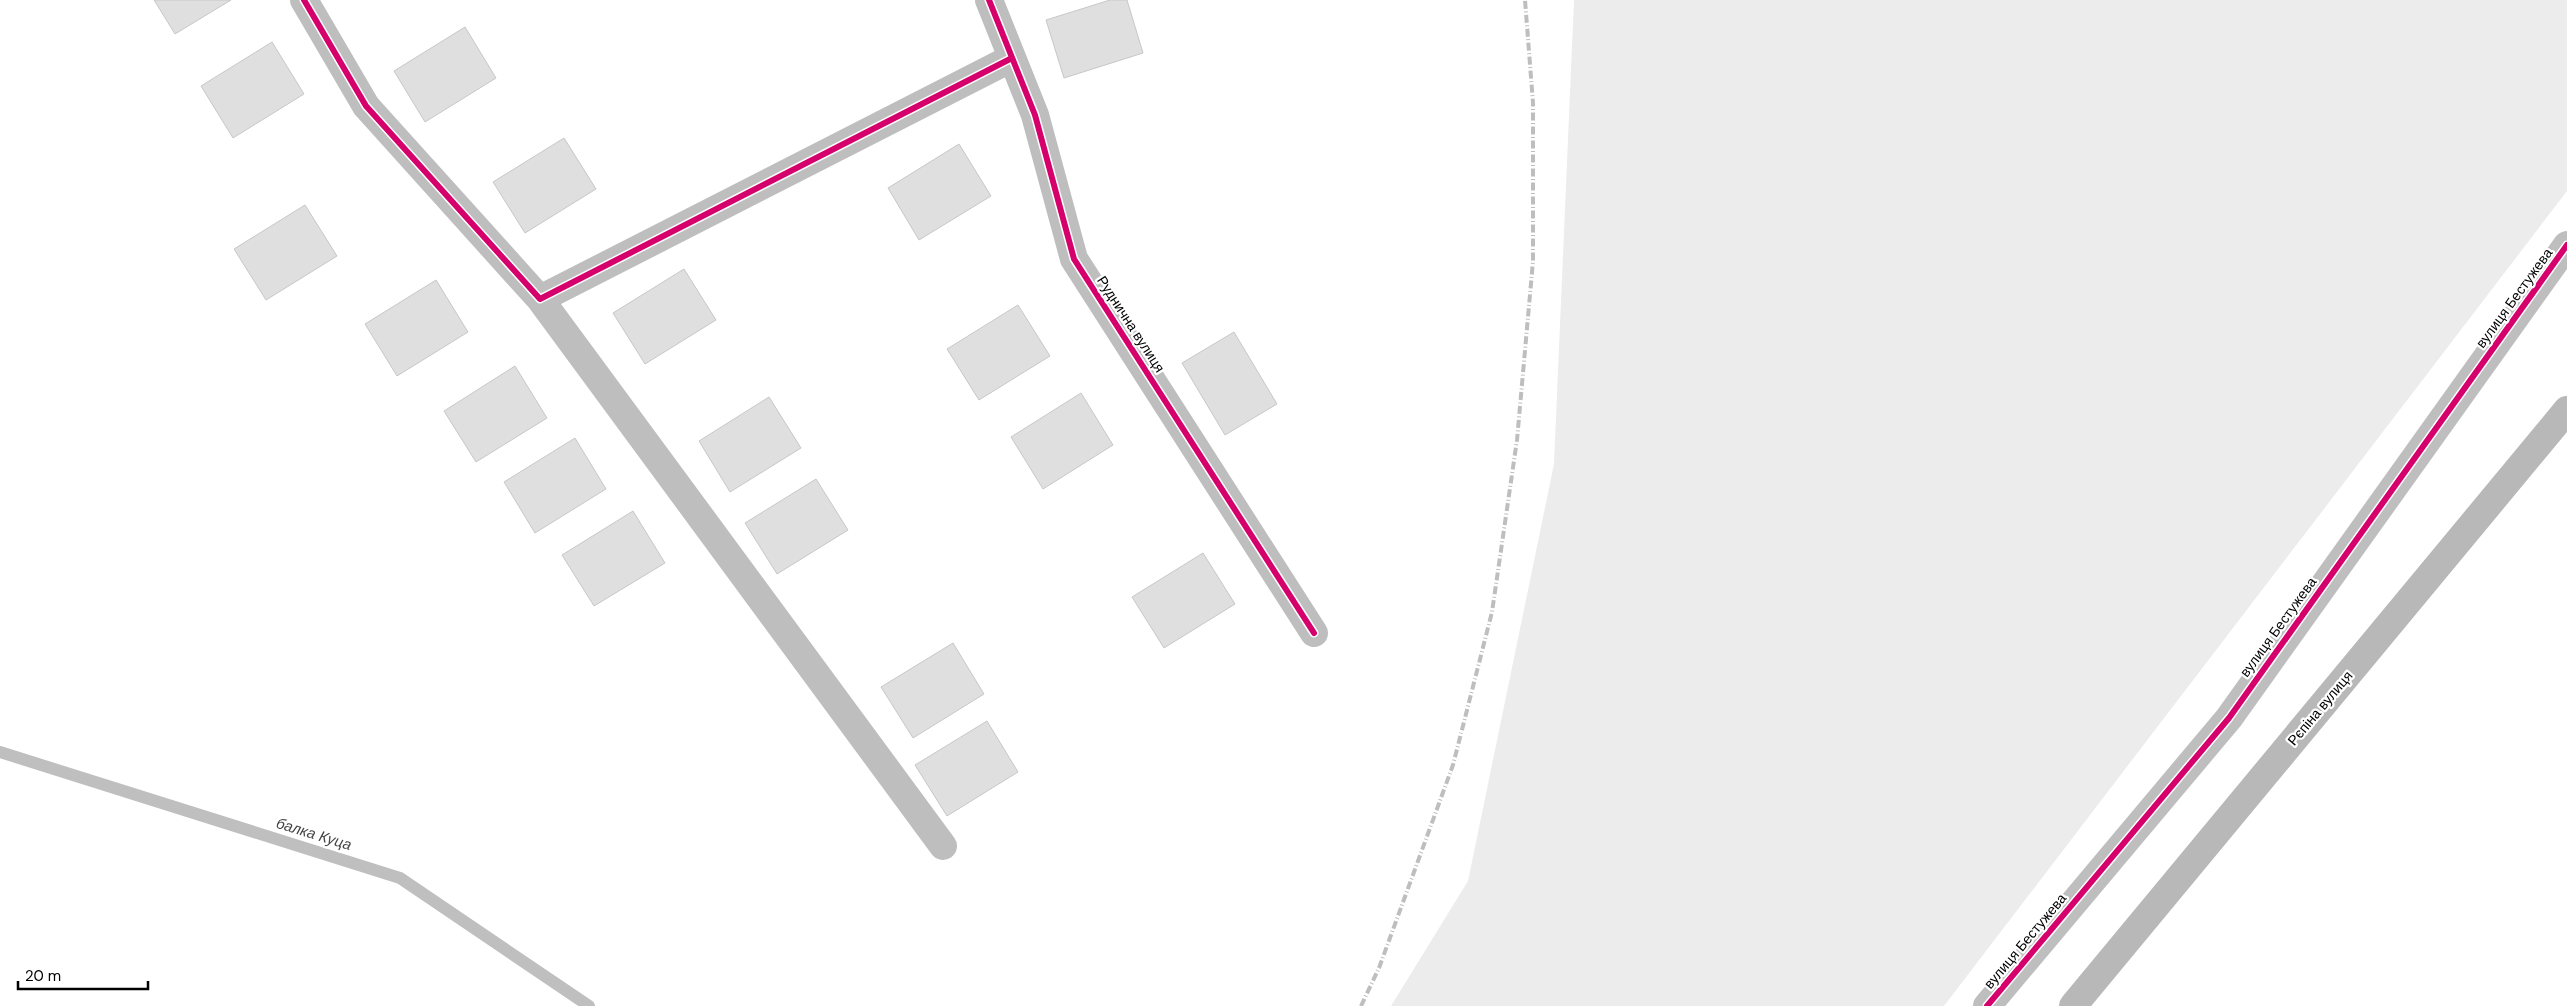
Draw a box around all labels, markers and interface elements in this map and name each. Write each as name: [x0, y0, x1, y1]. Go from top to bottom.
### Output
street label: вулиця Бестужева: [2472, 244, 2556, 351]
street label: Руднична вулиця: [1093, 272, 1169, 376]
street label: вулиця Бестужева: [2236, 573, 2320, 680]
street label: Рєпіна вулиця: [2284, 667, 2356, 749]
water label: балка Куца: [274, 813, 354, 855]
street label: вулиця Бестужева: [1980, 889, 2070, 992]
scale bar: [18, 958, 148, 990]
text: 20 m: [25, 966, 61, 986]

